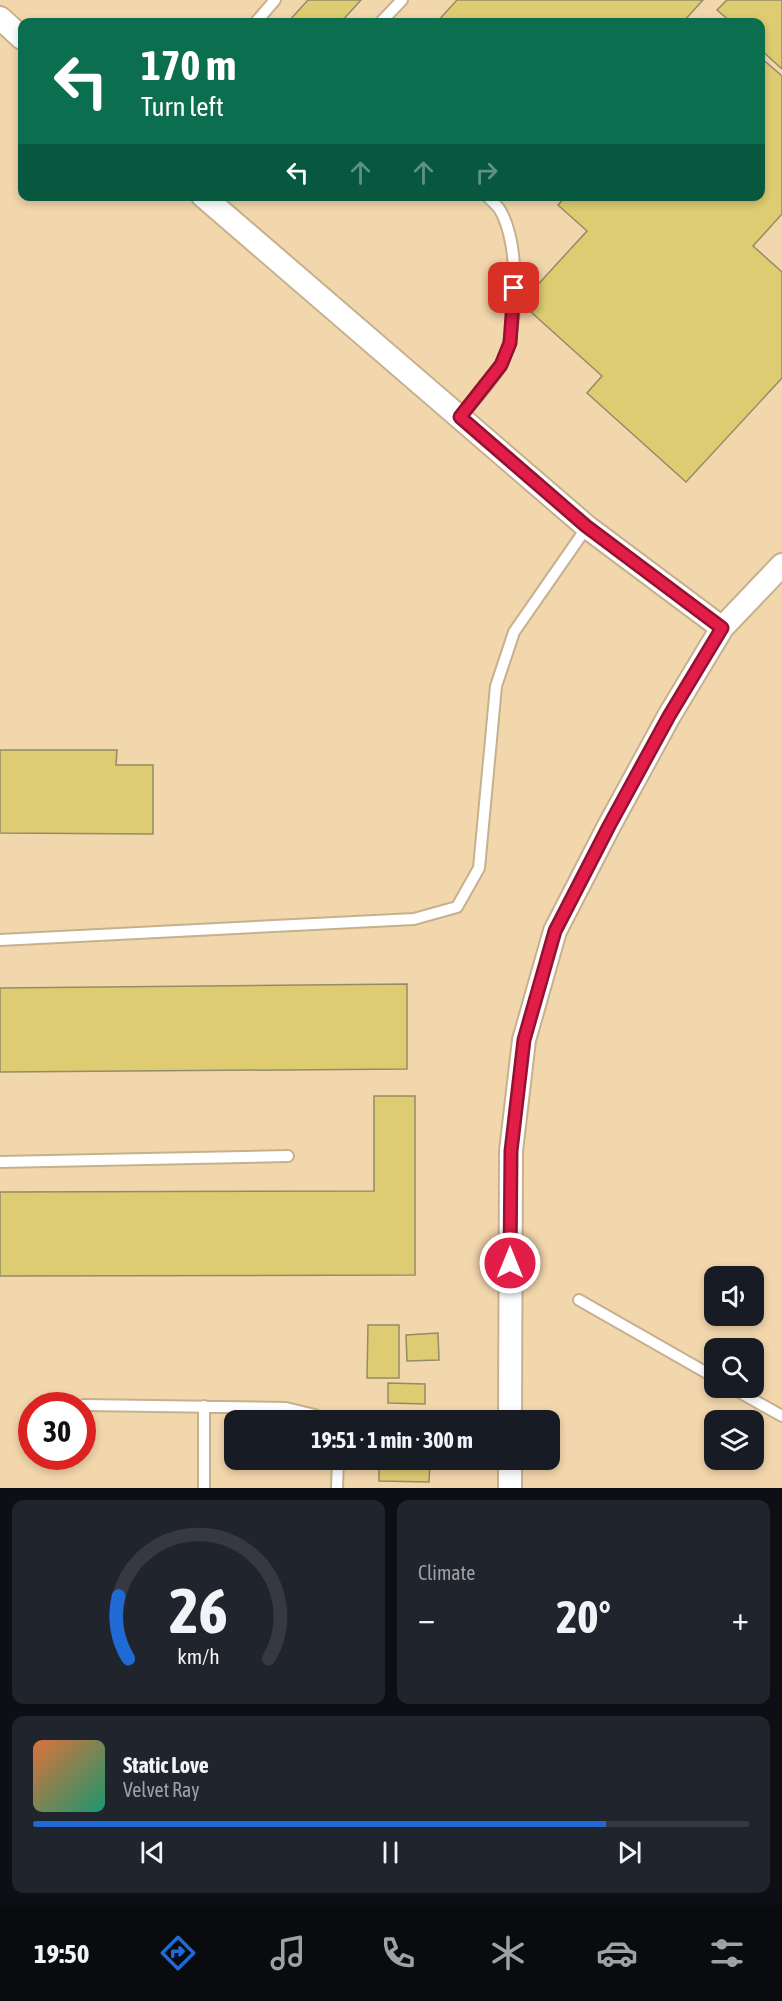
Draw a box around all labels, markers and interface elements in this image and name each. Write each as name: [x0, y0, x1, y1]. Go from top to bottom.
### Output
text: 170 m: [141, 41, 236, 89]
icon: left: [42, 42, 120, 120]
text: Turn left: [141, 91, 224, 122]
icon: left: [281, 156, 314, 189]
icon: ahead: [344, 156, 377, 189]
icon: ahead: [407, 156, 440, 189]
icon: right: [470, 156, 503, 189]
pin: [488, 262, 539, 313]
icon: arrive: [497, 271, 530, 304]
position arrow: [478, 1231, 542, 1295]
map controls: [704, 1266, 764, 1470]
button: sound: [704, 1266, 764, 1326]
button: search: [704, 1338, 764, 1398]
speed limit sign: 30: [18, 1392, 96, 1470]
button: layers: [704, 1410, 764, 1470]
text: 19:51 · 1 min · 300 m: [311, 1427, 473, 1453]
text: Climate: [418, 1561, 475, 1584]
text: 26: [169, 1575, 228, 1646]
text: 20°: [556, 1591, 611, 1643]
text: −: [418, 1599, 435, 1637]
text: +: [732, 1599, 749, 1637]
text: km/h: [177, 1644, 220, 1669]
text: Static Love: [123, 1752, 209, 1778]
text: Velvet Ray: [123, 1778, 200, 1801]
icon: previous: [136, 1836, 169, 1869]
icon: pause: [374, 1836, 407, 1869]
icon: next: [613, 1836, 646, 1869]
icon: directions: [157, 1932, 199, 1974]
icon: music: [267, 1932, 309, 1974]
icon: phone: [377, 1932, 419, 1974]
icon: climate: [487, 1932, 529, 1974]
icon: car: [596, 1932, 638, 1974]
icon: filters: [706, 1932, 748, 1974]
text: 19:50: [34, 1938, 89, 1969]

